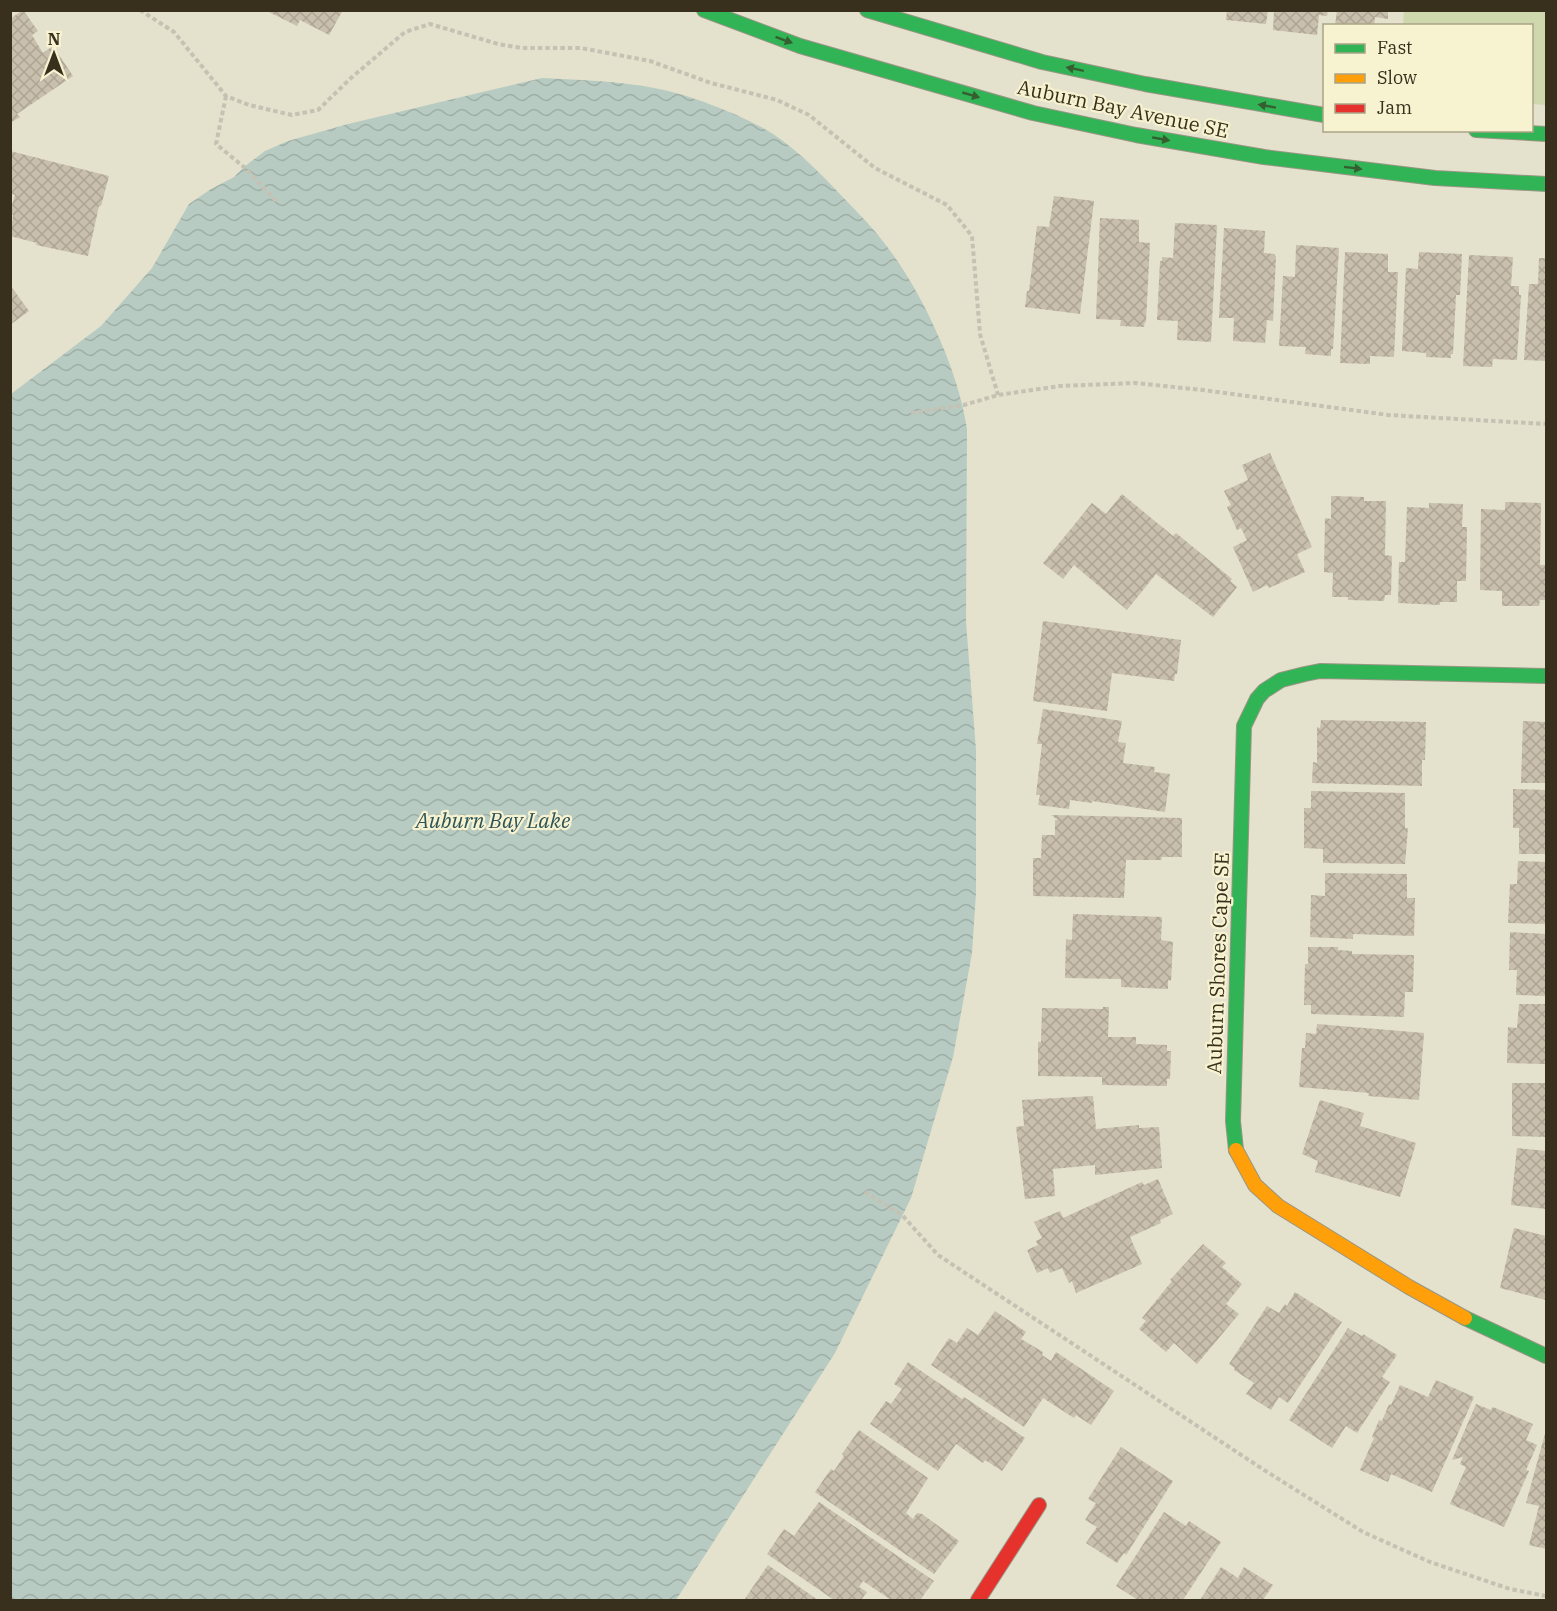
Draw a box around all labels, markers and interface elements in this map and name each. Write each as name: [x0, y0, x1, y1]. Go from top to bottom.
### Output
north arrow: [24, 24, 84, 84]
legend: [1323, 24, 1533, 132]
text: N: [48, 29, 60, 49]
one-way arrow: [775, 35, 793, 45]
text: Fast: [1377, 36, 1412, 59]
one-way arrow: [1066, 64, 1085, 73]
text: Slow: [1377, 66, 1417, 89]
street label: Auburn Bay Avenue SE: [1015, 73, 1231, 144]
one-way arrow: [962, 91, 980, 100]
text: Jam: [1377, 96, 1412, 119]
one-way arrow: [1257, 101, 1276, 110]
one-way arrow: [1151, 135, 1170, 144]
one-way arrow: [1344, 163, 1363, 173]
water label: Auburn Bay Lake: [414, 806, 571, 834]
street label: Auburn Shores Cape SE: [1200, 852, 1235, 1074]

